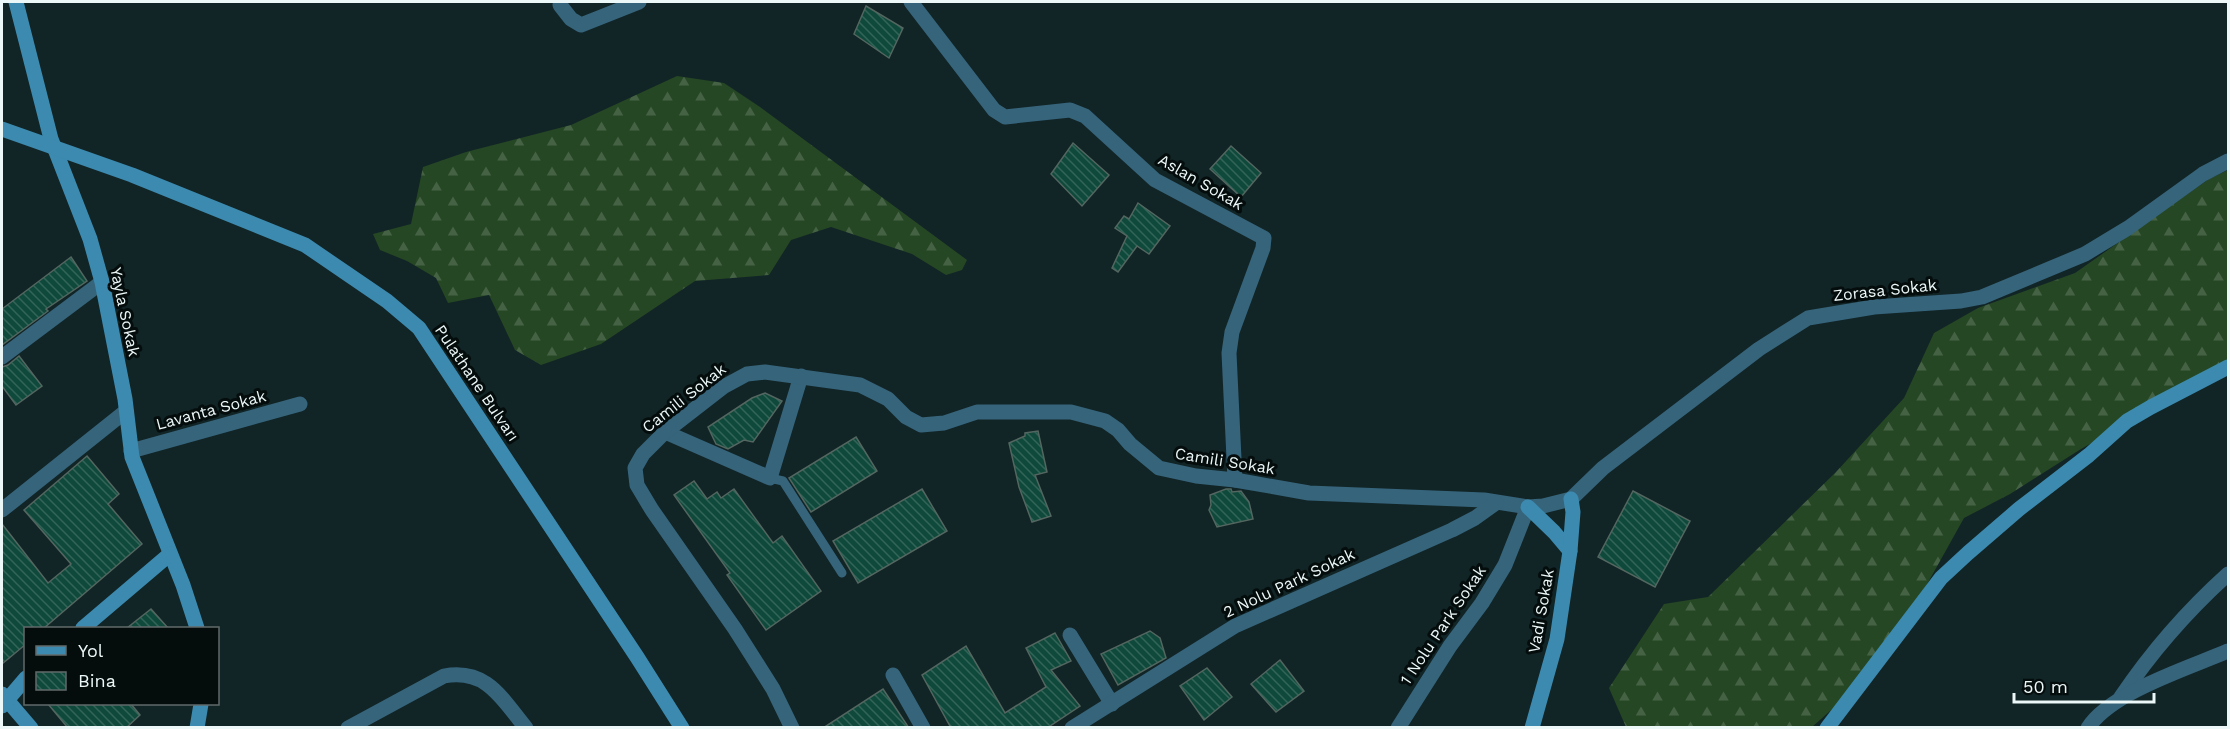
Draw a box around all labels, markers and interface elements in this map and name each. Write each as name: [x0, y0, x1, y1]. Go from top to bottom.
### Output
street label: Aslan Sokak: [1155, 150, 1247, 214]
street label: Yayla Sokak: [106, 266, 144, 358]
street label: Zorasa Sokak: [1832, 275, 1938, 305]
street label: Pulathane Bulvarı: [431, 321, 523, 445]
street label: Camili Sokak: [638, 359, 730, 437]
street label: Lavanta Sokak: [154, 386, 268, 434]
street label: Camili Sokak: [1174, 444, 1276, 478]
street label: 2 Nolu Park Sokak: [1220, 544, 1358, 622]
street label: 1 Nolu Park Sokak: [1396, 562, 1490, 688]
street label: Vadi Sokak: [1524, 567, 1558, 655]
legend: [24, 627, 219, 705]
text: Yol: [78, 640, 104, 661]
scale bar: [2014, 666, 2154, 704]
text: Bina: [78, 670, 116, 691]
text: 50 m: [2023, 676, 2068, 697]

